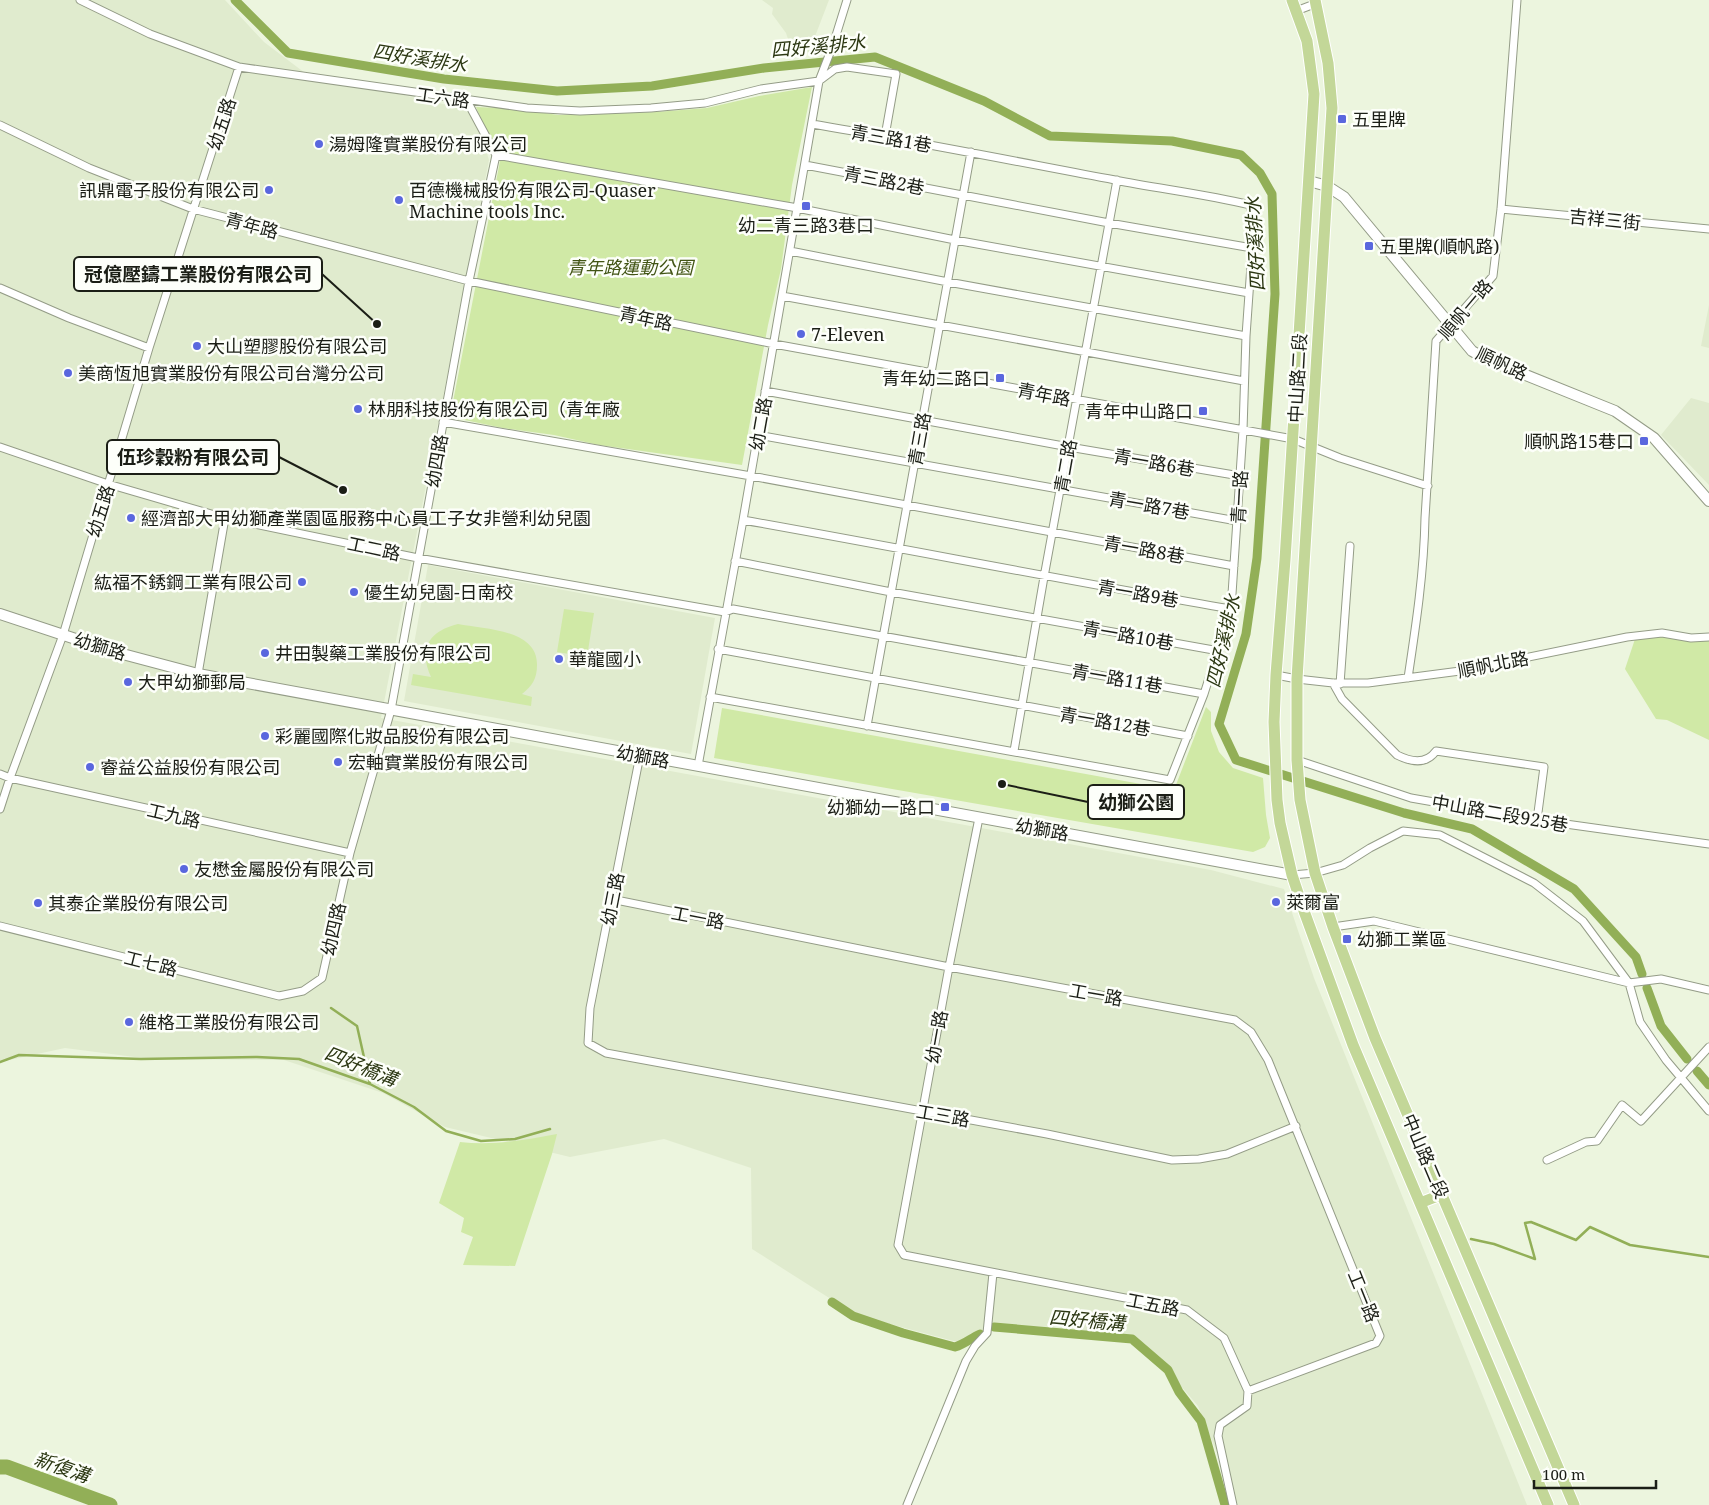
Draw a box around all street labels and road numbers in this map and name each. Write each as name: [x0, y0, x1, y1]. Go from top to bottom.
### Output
street label: 工六路: [415, 81, 471, 113]
street label: 幼五路: [201, 95, 241, 153]
street label: 青三路1巷: [849, 119, 933, 157]
street label: 青三路2巷: [841, 160, 927, 200]
street label: 吉祥三街: [1568, 203, 1642, 235]
street label: 青年路: [223, 206, 281, 244]
street label: 順帆一路: [1433, 274, 1497, 344]
street label: 青年路: [617, 301, 675, 335]
street label: 中山路二段: [1283, 332, 1311, 424]
street label: 順帆路: [1472, 341, 1532, 385]
street label: 青年路: [1015, 377, 1073, 411]
street label: 幼二路: [743, 395, 777, 453]
street label: 青三路: [902, 410, 936, 468]
street label: 幼四路: [419, 432, 453, 490]
street label: 青二路: [1048, 437, 1082, 495]
street label: 青一路6巷: [1112, 443, 1196, 481]
street label: 青一路: [1226, 469, 1252, 525]
street label: 幼五路: [81, 482, 119, 540]
street label: 青一路7巷: [1107, 486, 1191, 524]
street label: 青一路8巷: [1102, 530, 1186, 568]
street label: 工二路: [345, 531, 403, 565]
street label: 青一路9巷: [1096, 574, 1180, 612]
street label: 青一路10巷: [1081, 615, 1175, 655]
street label: 幼獅路: [71, 627, 129, 665]
street label: 順帆北路: [1455, 645, 1531, 683]
street label: 青一路11巷: [1070, 658, 1164, 698]
street label: 青一路12巷: [1058, 701, 1152, 741]
street label: 幼獅路: [614, 739, 672, 773]
street label: 中山路二段925巷: [1430, 789, 1570, 837]
street label: 工九路: [145, 797, 203, 833]
street label: 幼獅路: [1013, 812, 1071, 846]
street label: 幼三路: [595, 870, 629, 928]
street label: 幼四路: [315, 900, 351, 958]
street label: 工一路: [669, 900, 727, 934]
street label: 工七路: [122, 945, 180, 981]
street label: 工一路: [1067, 977, 1125, 1011]
street label: 幼一路: [919, 1008, 953, 1066]
street label: 工三路: [914, 1098, 972, 1132]
street label: 中山路二段: [1397, 1110, 1455, 1202]
street label: 工一路: [1343, 1266, 1385, 1326]
street label: 工五路: [1124, 1287, 1182, 1321]

